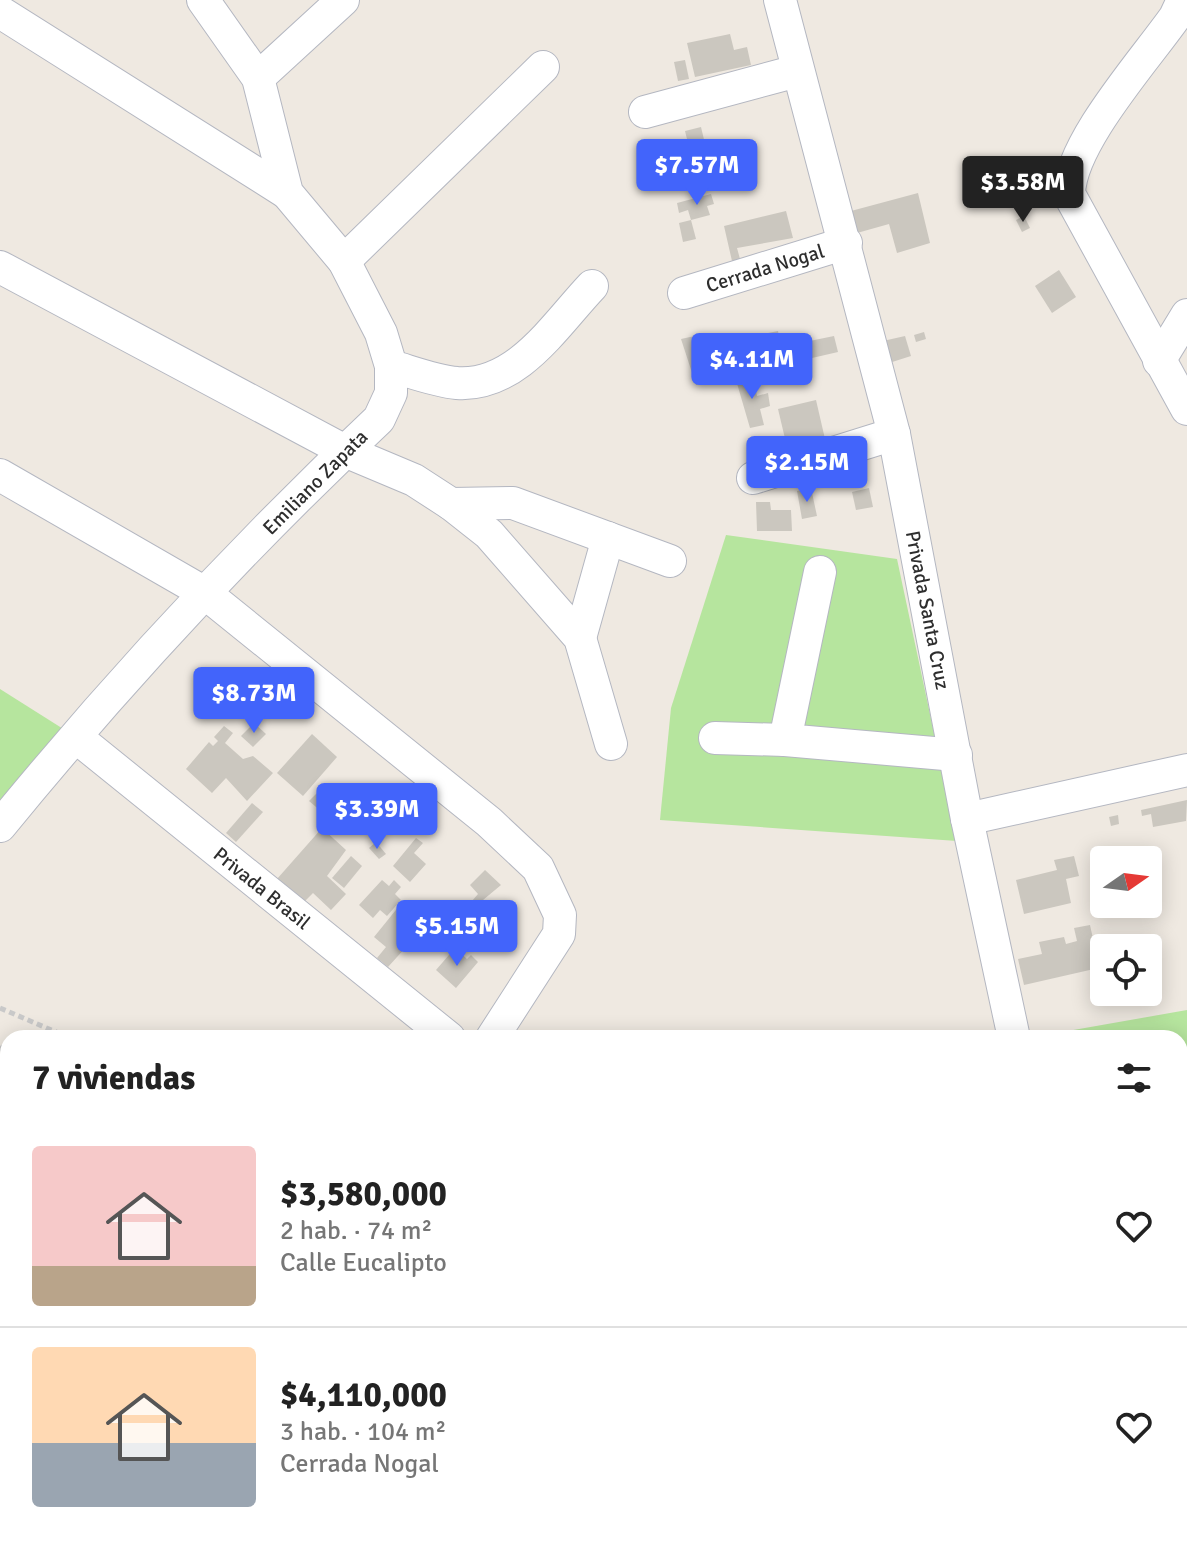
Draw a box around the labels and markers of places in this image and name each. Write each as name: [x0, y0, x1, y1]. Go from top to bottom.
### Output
pin: $7.57M: [632, 139, 762, 207]
pin: $3.58M: [958, 156, 1088, 224]
pin: $4.11M: [687, 333, 817, 401]
pin: $2.15M: [742, 436, 872, 504]
pin: $8.73M: [189, 667, 319, 735]
pin: $3.39M: [312, 783, 442, 851]
pin: $5.15M: [392, 900, 522, 968]

